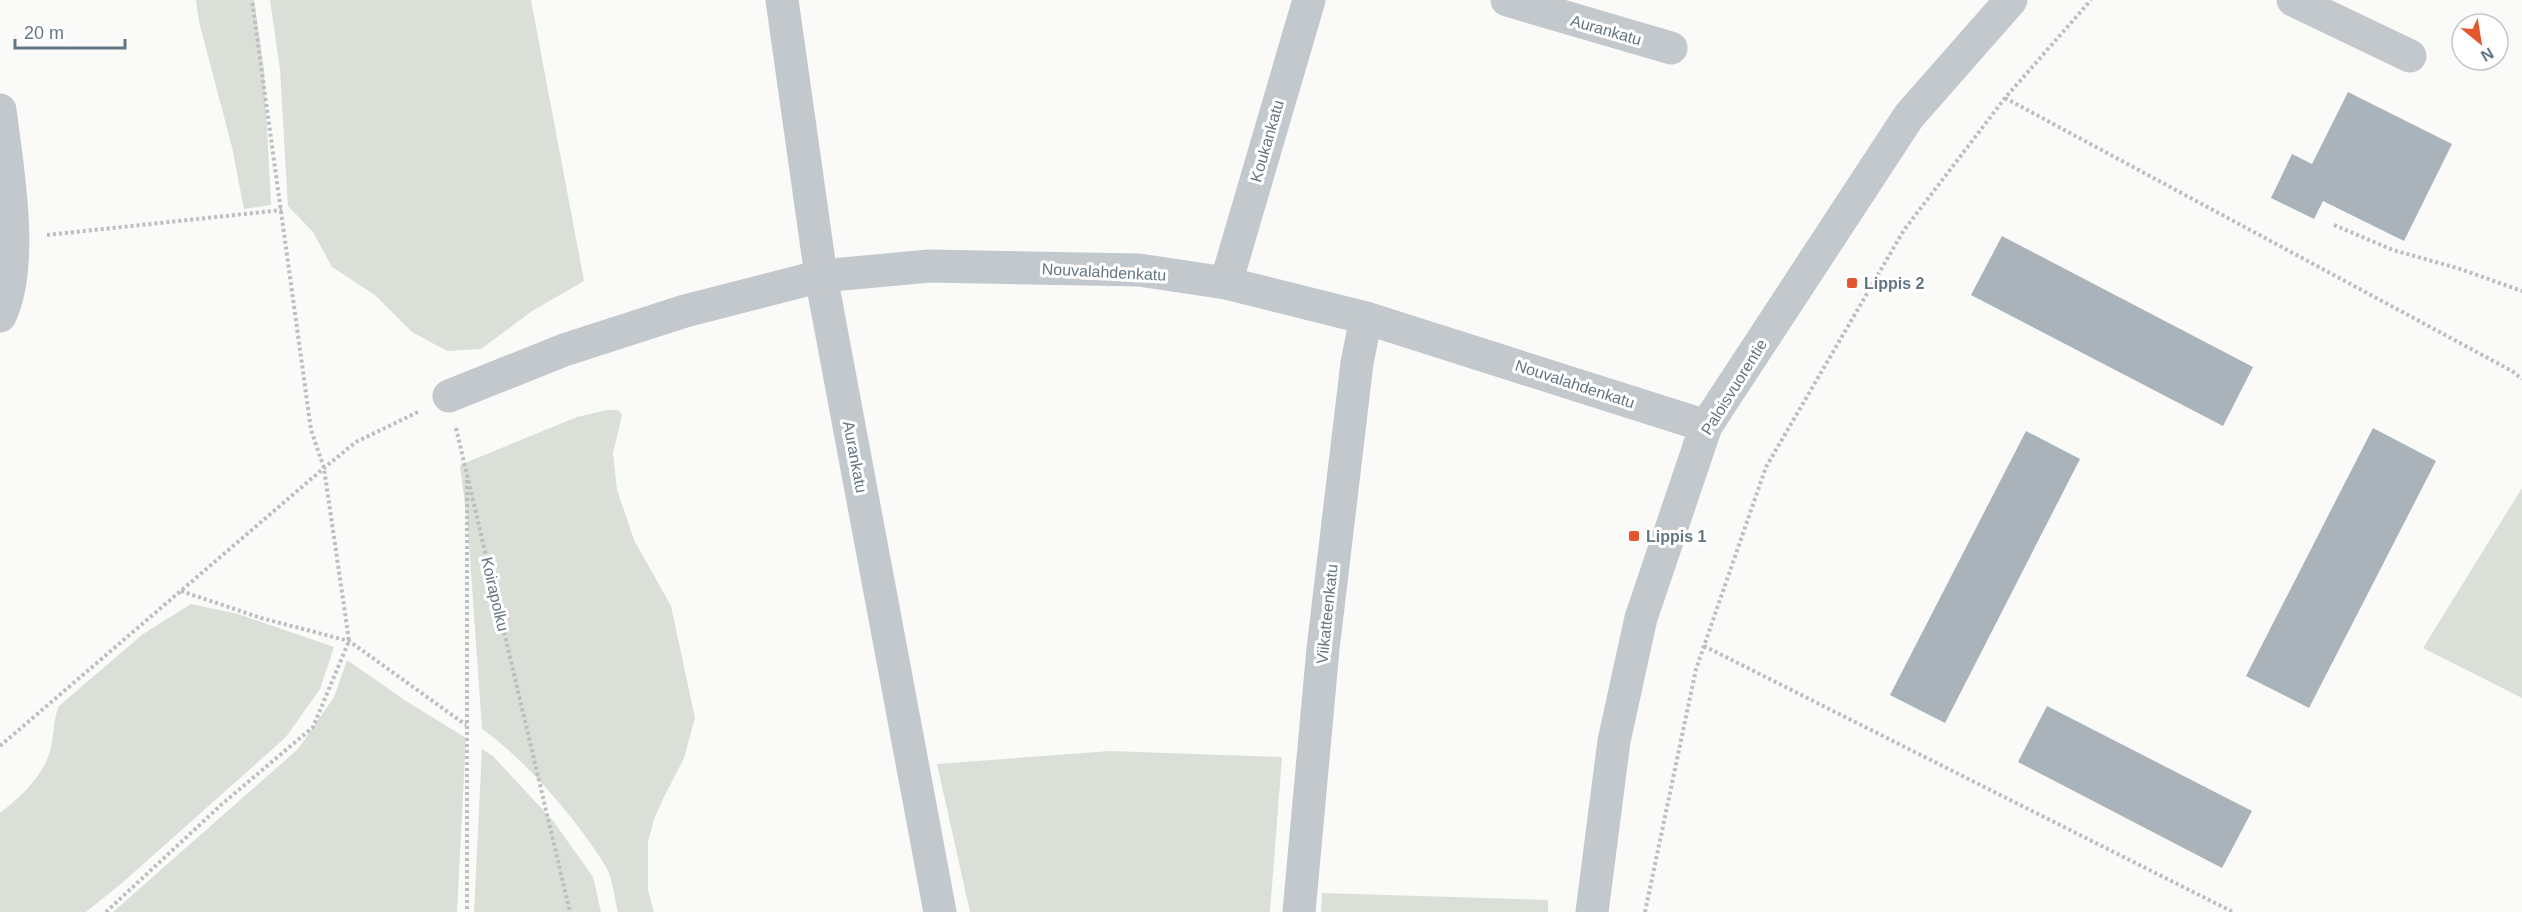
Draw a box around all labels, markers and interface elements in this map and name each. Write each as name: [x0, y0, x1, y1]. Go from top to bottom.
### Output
scale bar: [15, 12, 124, 50]
street label: Aurankatu: [1569, 12, 1643, 48]
north arrow: [2450, 12, 2510, 72]
text: 20 m: [24, 23, 64, 43]
text: N: [2478, 44, 2497, 65]
street label: Koukankatu: [1247, 98, 1287, 184]
street label: Nouvalahdenkatu: [1041, 260, 1167, 284]
place label: Lippis 2: [1864, 275, 1925, 292]
marker: Lippis 2: [1845, 276, 1859, 290]
street label: Paloisvuorentie: [1698, 336, 1770, 438]
street label: Nouvalahdenkatu: [1513, 357, 1637, 411]
street label: Aurankatu: [840, 420, 870, 494]
place label: Lippis 1: [1646, 528, 1707, 545]
marker: Lippis 1: [1627, 529, 1641, 543]
street label: Koirapolku: [478, 555, 512, 633]
street label: Viikatteenkatu: [1313, 563, 1341, 665]

